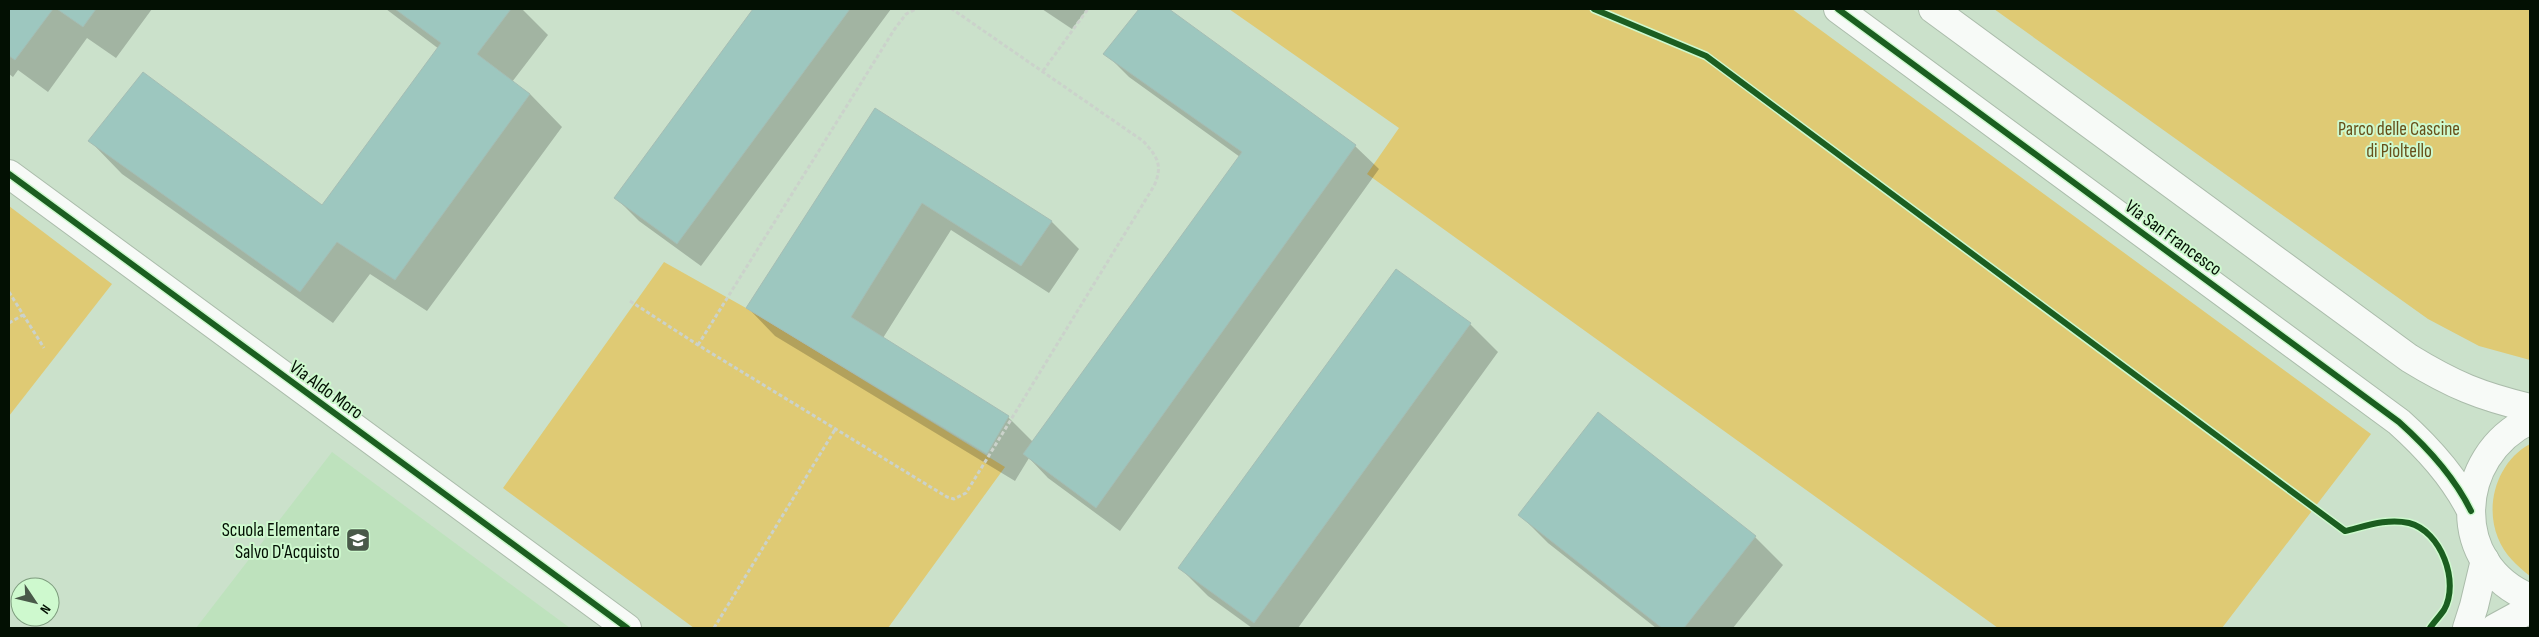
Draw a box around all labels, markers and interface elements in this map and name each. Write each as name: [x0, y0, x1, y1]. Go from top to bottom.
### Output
park label: Parco delle Cascine di Pioltello: [2338, 118, 2460, 163]
street label: Via San Francesco: [2120, 195, 2226, 281]
street label: Via Aldo Moro: [285, 356, 367, 425]
place label: Scuola Elementare Salvo D'Acquisto: [222, 519, 340, 564]
school or university icon: Scuola Elementare Salvo D'Acquisto: [345, 527, 371, 553]
north arrow: [10, 577, 60, 627]
text: N: [36, 601, 54, 617]

